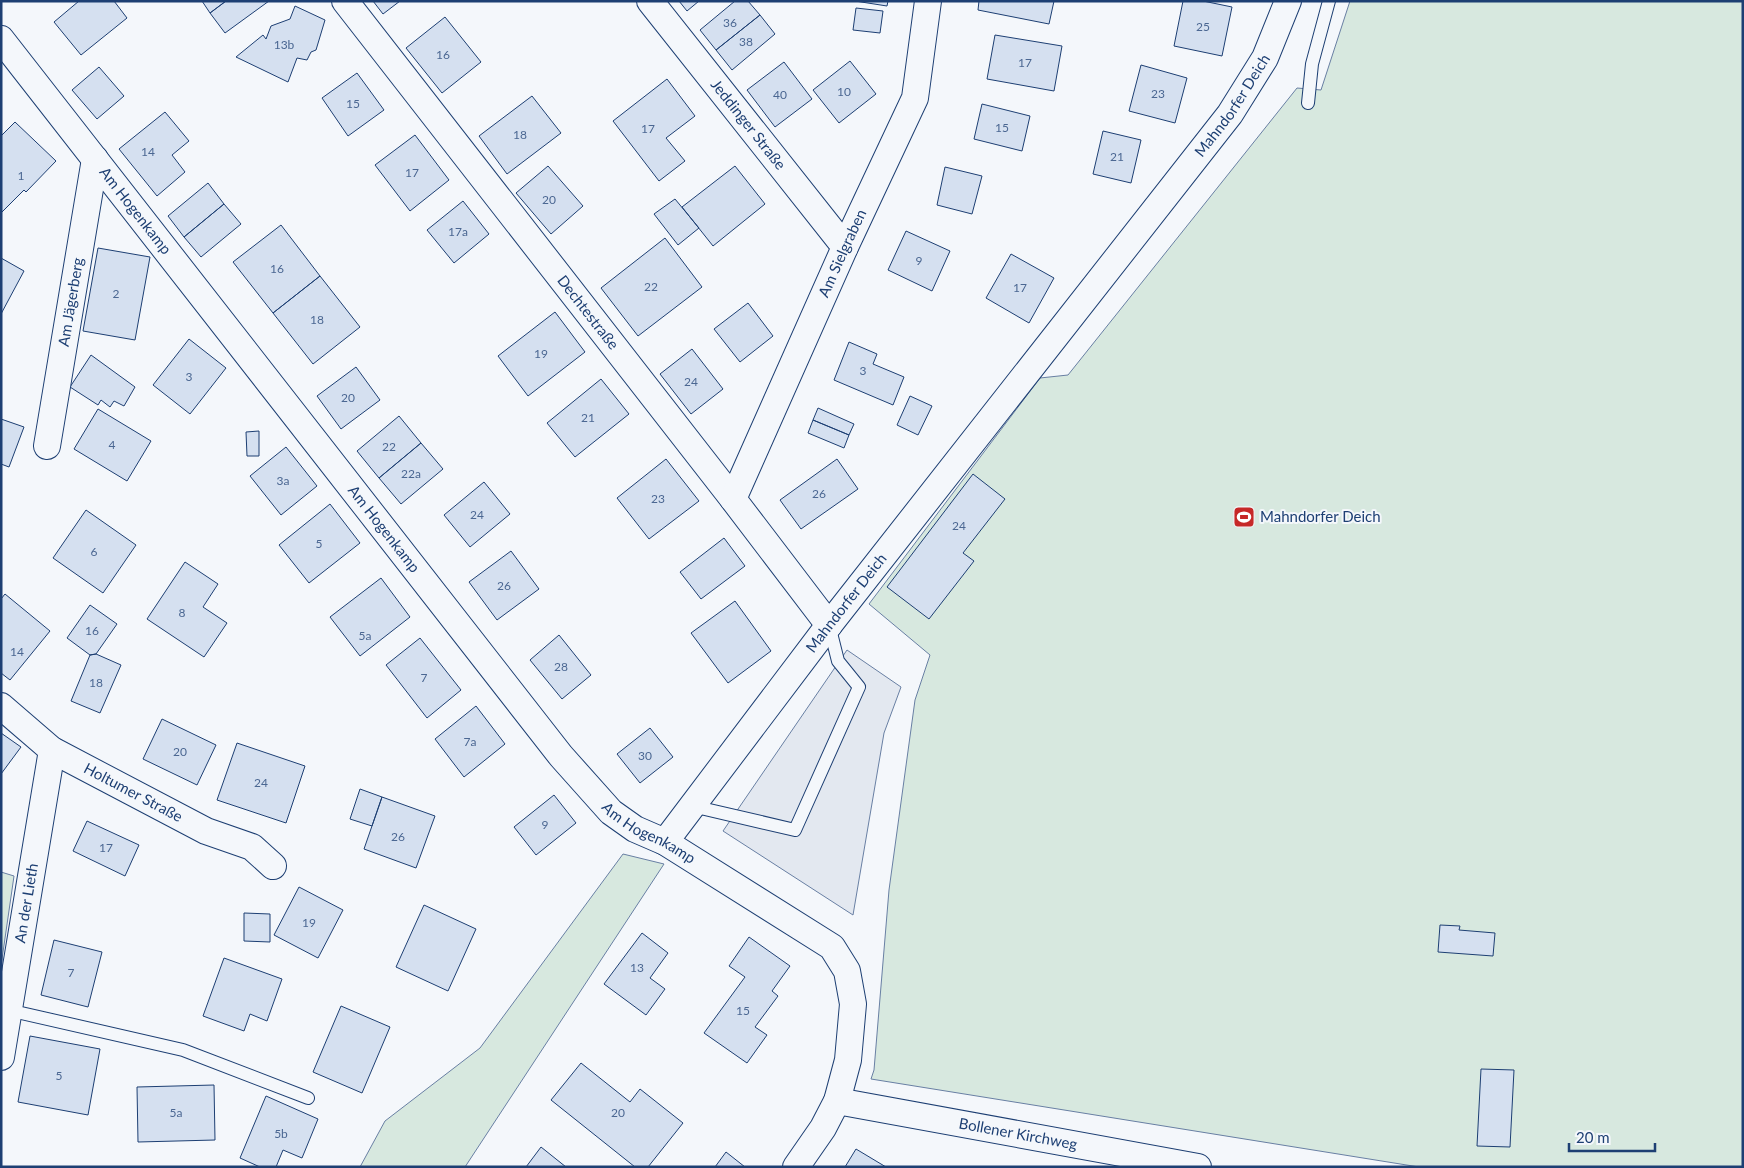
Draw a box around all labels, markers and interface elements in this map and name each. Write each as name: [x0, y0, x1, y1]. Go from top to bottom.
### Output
house number: 36: [723, 15, 737, 30]
house number: 25: [1196, 19, 1210, 34]
house number: 38: [739, 34, 753, 49]
house number: 13b: [274, 37, 295, 52]
house number: 16: [436, 47, 450, 62]
street label: Mahndorfer Deich: [1190, 50, 1273, 160]
house number: 17: [1018, 55, 1032, 70]
street label: Jeddinger Straße: [708, 75, 790, 173]
house number: 10: [837, 84, 851, 99]
house number: 23: [1151, 86, 1165, 101]
house number: 40: [773, 87, 787, 102]
house number: 15: [346, 96, 360, 111]
house number: 15: [995, 120, 1009, 135]
house number: 17: [641, 121, 655, 136]
house number: 18: [513, 127, 527, 142]
house number: 14: [141, 144, 155, 159]
house number: 21: [1110, 149, 1124, 164]
street label: Am Hogenkamp: [96, 163, 176, 257]
house number: 17: [405, 165, 419, 180]
house number: 1: [18, 168, 25, 183]
house number: 20: [542, 192, 556, 207]
street label: Am Sielgraben: [814, 206, 870, 300]
house number: 17a: [448, 224, 468, 239]
house number: 9: [916, 253, 923, 268]
street label: Am Jägerberg: [54, 256, 86, 348]
house number: 16: [270, 261, 284, 276]
street label: Dechtestraße: [554, 271, 623, 353]
house number: 22: [644, 279, 658, 294]
house number: 17: [1013, 280, 1027, 295]
house number: 2: [113, 286, 120, 301]
house number: 18: [310, 312, 324, 327]
house number: 19: [534, 346, 548, 361]
house number: 3: [860, 363, 867, 378]
house number: 3: [186, 369, 193, 384]
house number: 24: [684, 374, 698, 389]
house number: 20: [341, 390, 355, 405]
house number: 21: [581, 410, 595, 425]
house number: 4: [109, 437, 116, 452]
house number: 22: [382, 439, 396, 454]
house number: 22a: [401, 466, 421, 481]
house number: 3a: [277, 473, 289, 488]
street label: Am Hogenkamp: [345, 481, 424, 576]
house number: 26: [812, 486, 826, 501]
house number: 23: [651, 491, 665, 506]
sports icon: Mahndorfer Deich: [1232, 505, 1256, 529]
house number: 24: [470, 507, 484, 522]
place label: Mahndorfer Deich: [1260, 507, 1381, 525]
house number: 24: [952, 518, 966, 533]
house number: 5: [316, 536, 323, 551]
house number: 6: [91, 544, 98, 559]
street label: Mahndorfer Deich: [802, 549, 890, 656]
house number: 26: [497, 578, 511, 593]
house number: 8: [179, 605, 186, 620]
house number: 16: [85, 623, 99, 638]
house number: 5a: [359, 628, 371, 643]
house number: 14: [10, 644, 24, 659]
house number: 28: [554, 659, 568, 674]
house number: 7: [421, 670, 428, 685]
house number: 18: [89, 675, 103, 690]
house number: 7a: [464, 734, 476, 749]
house number: 20: [173, 744, 187, 759]
house number: 30: [638, 748, 652, 763]
street label: Holtumer Straße: [81, 758, 186, 825]
house number: 24: [254, 775, 268, 790]
street label: Am Hogenkamp: [599, 798, 699, 867]
house number: 9: [542, 817, 549, 832]
house number: 26: [391, 829, 405, 844]
house number: 17: [99, 840, 113, 855]
street label: An der Lieth: [10, 862, 41, 944]
house number: 19: [302, 915, 316, 930]
house number: 13: [630, 960, 644, 975]
house number: 7: [68, 965, 75, 980]
house number: 15: [736, 1003, 750, 1018]
house number: 5: [56, 1068, 63, 1083]
house number: 5a: [170, 1105, 182, 1120]
house number: 20: [611, 1105, 625, 1120]
street label: Bollener Kirchweg: [958, 1113, 1079, 1153]
scale bar: [1569, 1120, 1655, 1152]
house number: 5b: [274, 1126, 288, 1141]
text: 20 m: [1576, 1128, 1610, 1146]

